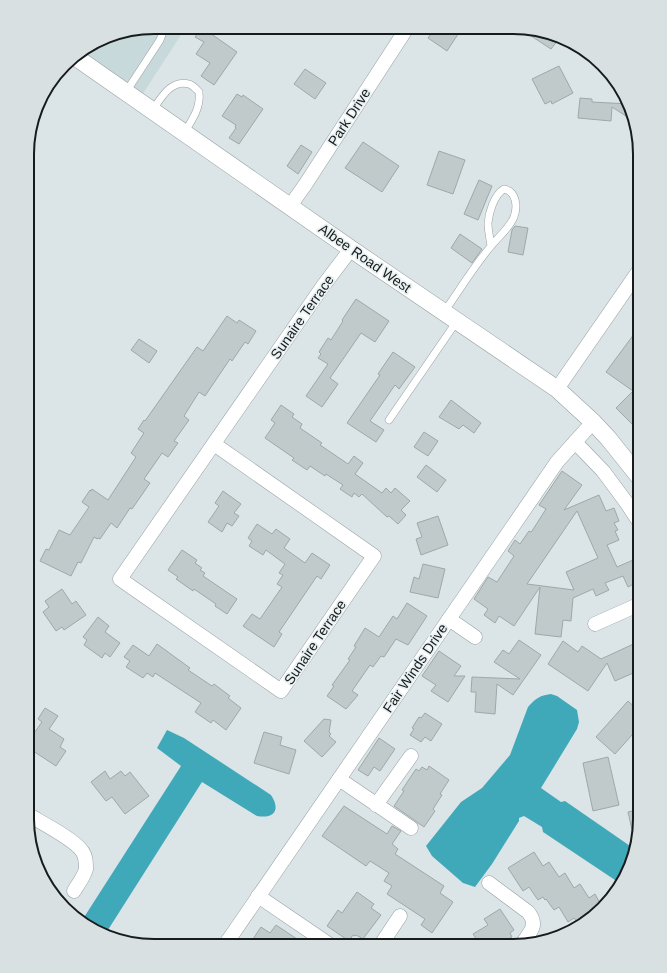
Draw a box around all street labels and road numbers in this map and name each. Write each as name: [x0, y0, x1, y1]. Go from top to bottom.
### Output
street label: Park Drive: [324, 85, 374, 149]
street label: Albee Road West: [316, 220, 414, 296]
street label: Sunaire Terrace: [267, 272, 337, 362]
street label: Sunaire Terrace: [281, 596, 349, 687]
street label: Fair Winds Drive: [379, 620, 451, 715]

